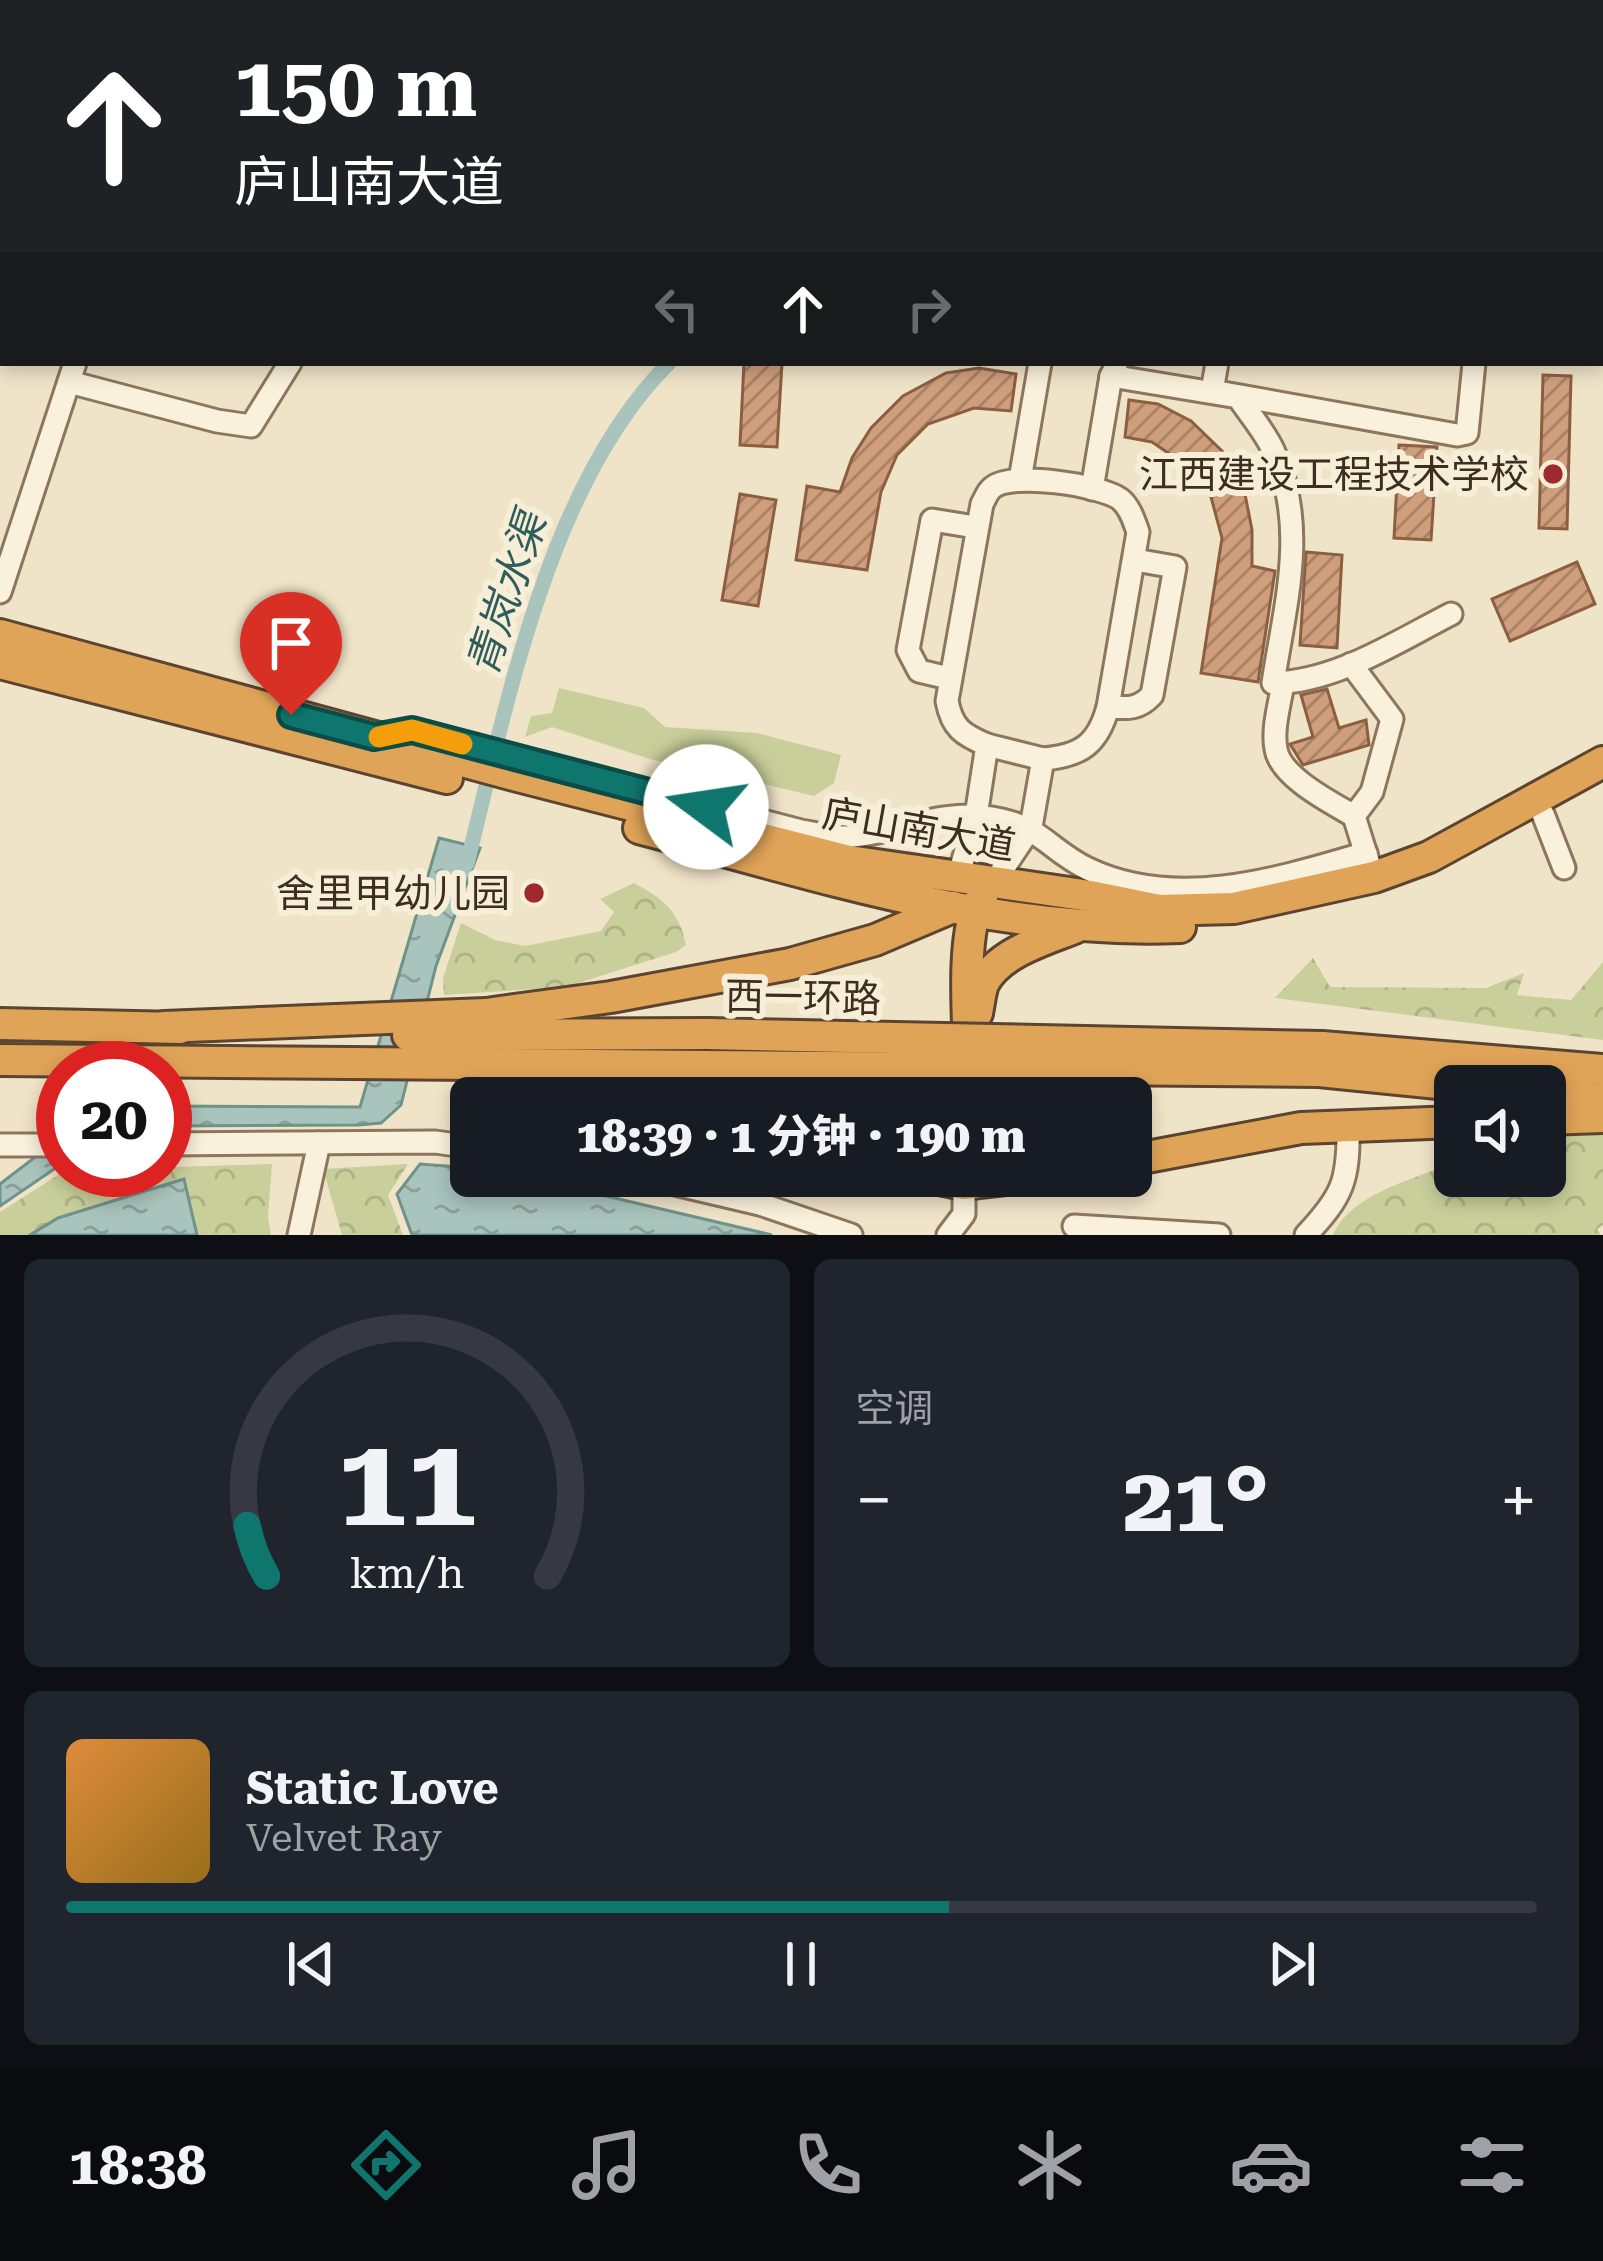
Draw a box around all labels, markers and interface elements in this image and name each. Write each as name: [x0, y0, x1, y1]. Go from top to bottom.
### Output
text: 150 m: [234, 38, 477, 136]
icon: ahead: [36, 48, 192, 204]
text: 庐山南大道: [234, 151, 504, 214]
icon: left: [644, 276, 710, 342]
icon: ahead: [770, 276, 836, 342]
icon: right: [896, 276, 962, 342]
place label: 江西建设工程技术学校: [1139, 452, 1529, 498]
marker: 江西建设工程技术学校: [1540, 461, 1566, 487]
water label: 青岚水渠: [457, 501, 558, 682]
pin: [240, 592, 342, 715]
icon: arrive: [258, 610, 324, 676]
position arrow: [643, 744, 769, 870]
street label: 庐山南大道: [819, 790, 1019, 870]
place label: 舍里甲幼儿园: [276, 871, 510, 917]
marker: 舍里甲幼儿园: [521, 880, 547, 906]
street label: 西一环路: [725, 974, 881, 1022]
speed limit sign: 20: [36, 1041, 192, 1197]
map controls: [1434, 1065, 1566, 1197]
button: sound: [1434, 1065, 1566, 1197]
text: 18:39 · 1 分钟 · 190 m: [577, 1110, 1025, 1163]
text: 空调: [856, 1386, 934, 1432]
text: 11: [337, 1409, 477, 1555]
text: 21°: [1123, 1448, 1269, 1553]
text: −: [856, 1462, 892, 1539]
text: +: [1500, 1462, 1537, 1539]
text: km/h: [349, 1548, 464, 1598]
text: Static Love: [246, 1762, 499, 1815]
text: Velvet Ray: [246, 1815, 442, 1861]
icon: previous: [278, 1931, 344, 1997]
icon: pause: [768, 1931, 834, 1997]
icon: next: [1259, 1931, 1325, 1997]
icon: directions: [344, 2123, 428, 2207]
icon: music: [565, 2123, 649, 2207]
icon: phone: [786, 2123, 870, 2207]
icon: climate: [1008, 2123, 1092, 2207]
icon: car: [1229, 2123, 1313, 2207]
icon: filters: [1450, 2123, 1534, 2207]
text: 18:38: [69, 2134, 207, 2197]

